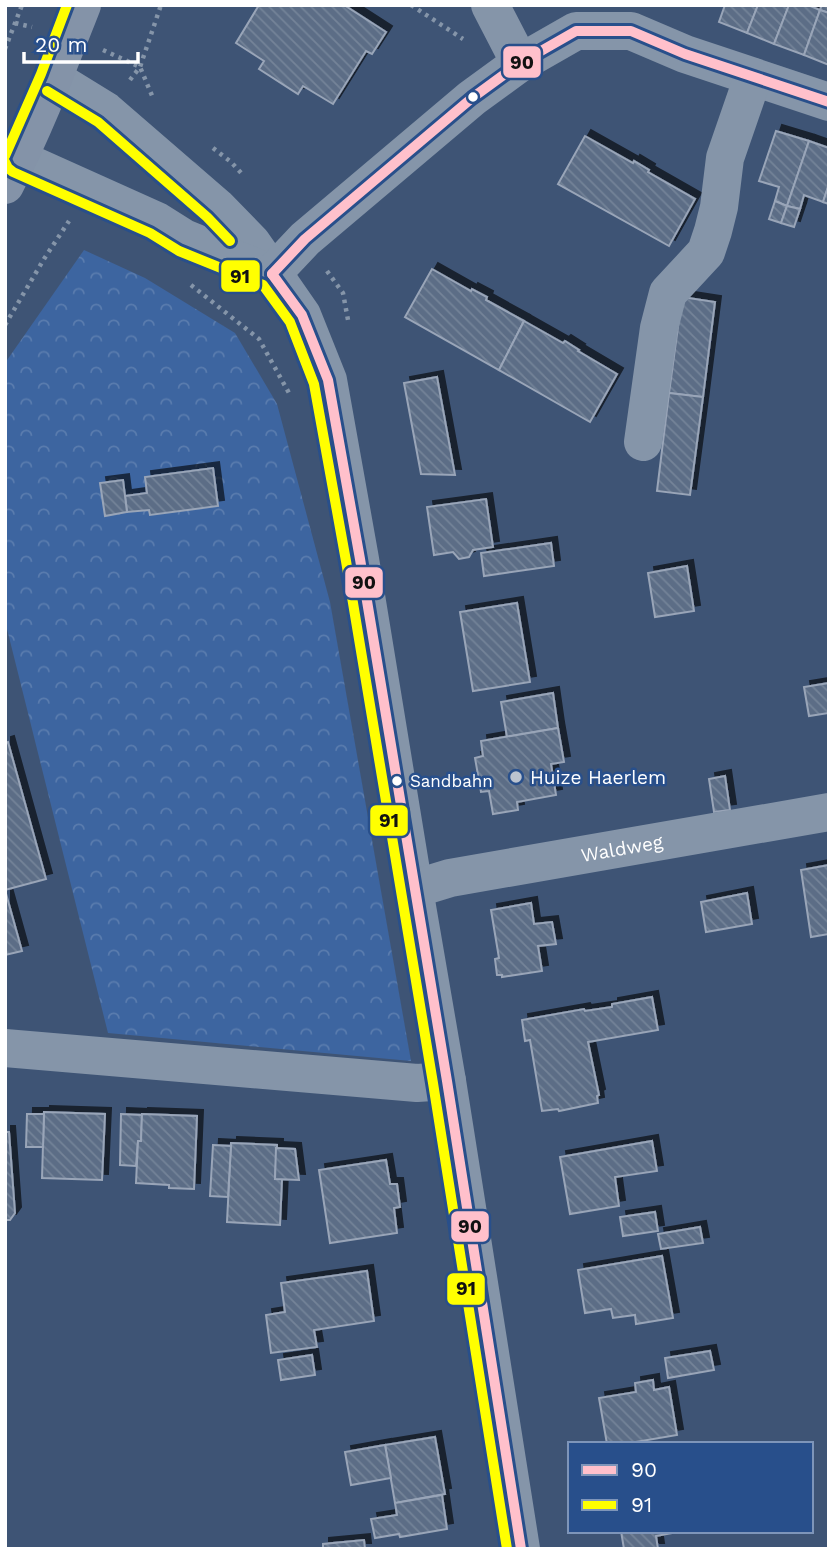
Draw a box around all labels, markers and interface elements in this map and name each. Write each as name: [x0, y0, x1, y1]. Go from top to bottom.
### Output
scale bar: [24, 21, 138, 65]
text: 20 m: [35, 32, 87, 57]
line badge: 90: [502, 45, 542, 79]
text: 90: [510, 51, 534, 74]
unlabelled marker: [466, 90, 480, 104]
line badge: 91: [220, 259, 261, 293]
text: 91: [230, 265, 250, 288]
line badge: 90: [344, 566, 384, 599]
text: 90: [352, 571, 376, 594]
place label: Huize Haerlem: [530, 766, 666, 789]
marker: Huize Haerlem: [508, 769, 524, 785]
place label: Sandbahn: [410, 771, 493, 791]
marker: Sandbahn: [390, 774, 404, 788]
line badge: 91: [369, 804, 409, 837]
text: 91: [379, 809, 399, 832]
street label: Waldweg: [579, 830, 665, 867]
line badge: 90: [450, 1210, 490, 1243]
text: 90: [458, 1215, 482, 1238]
line badge: 91: [446, 1272, 486, 1306]
text: 91: [456, 1277, 476, 1300]
legend: [568, 1442, 813, 1533]
text: 90: [631, 1457, 657, 1482]
text: 91: [631, 1492, 652, 1517]

